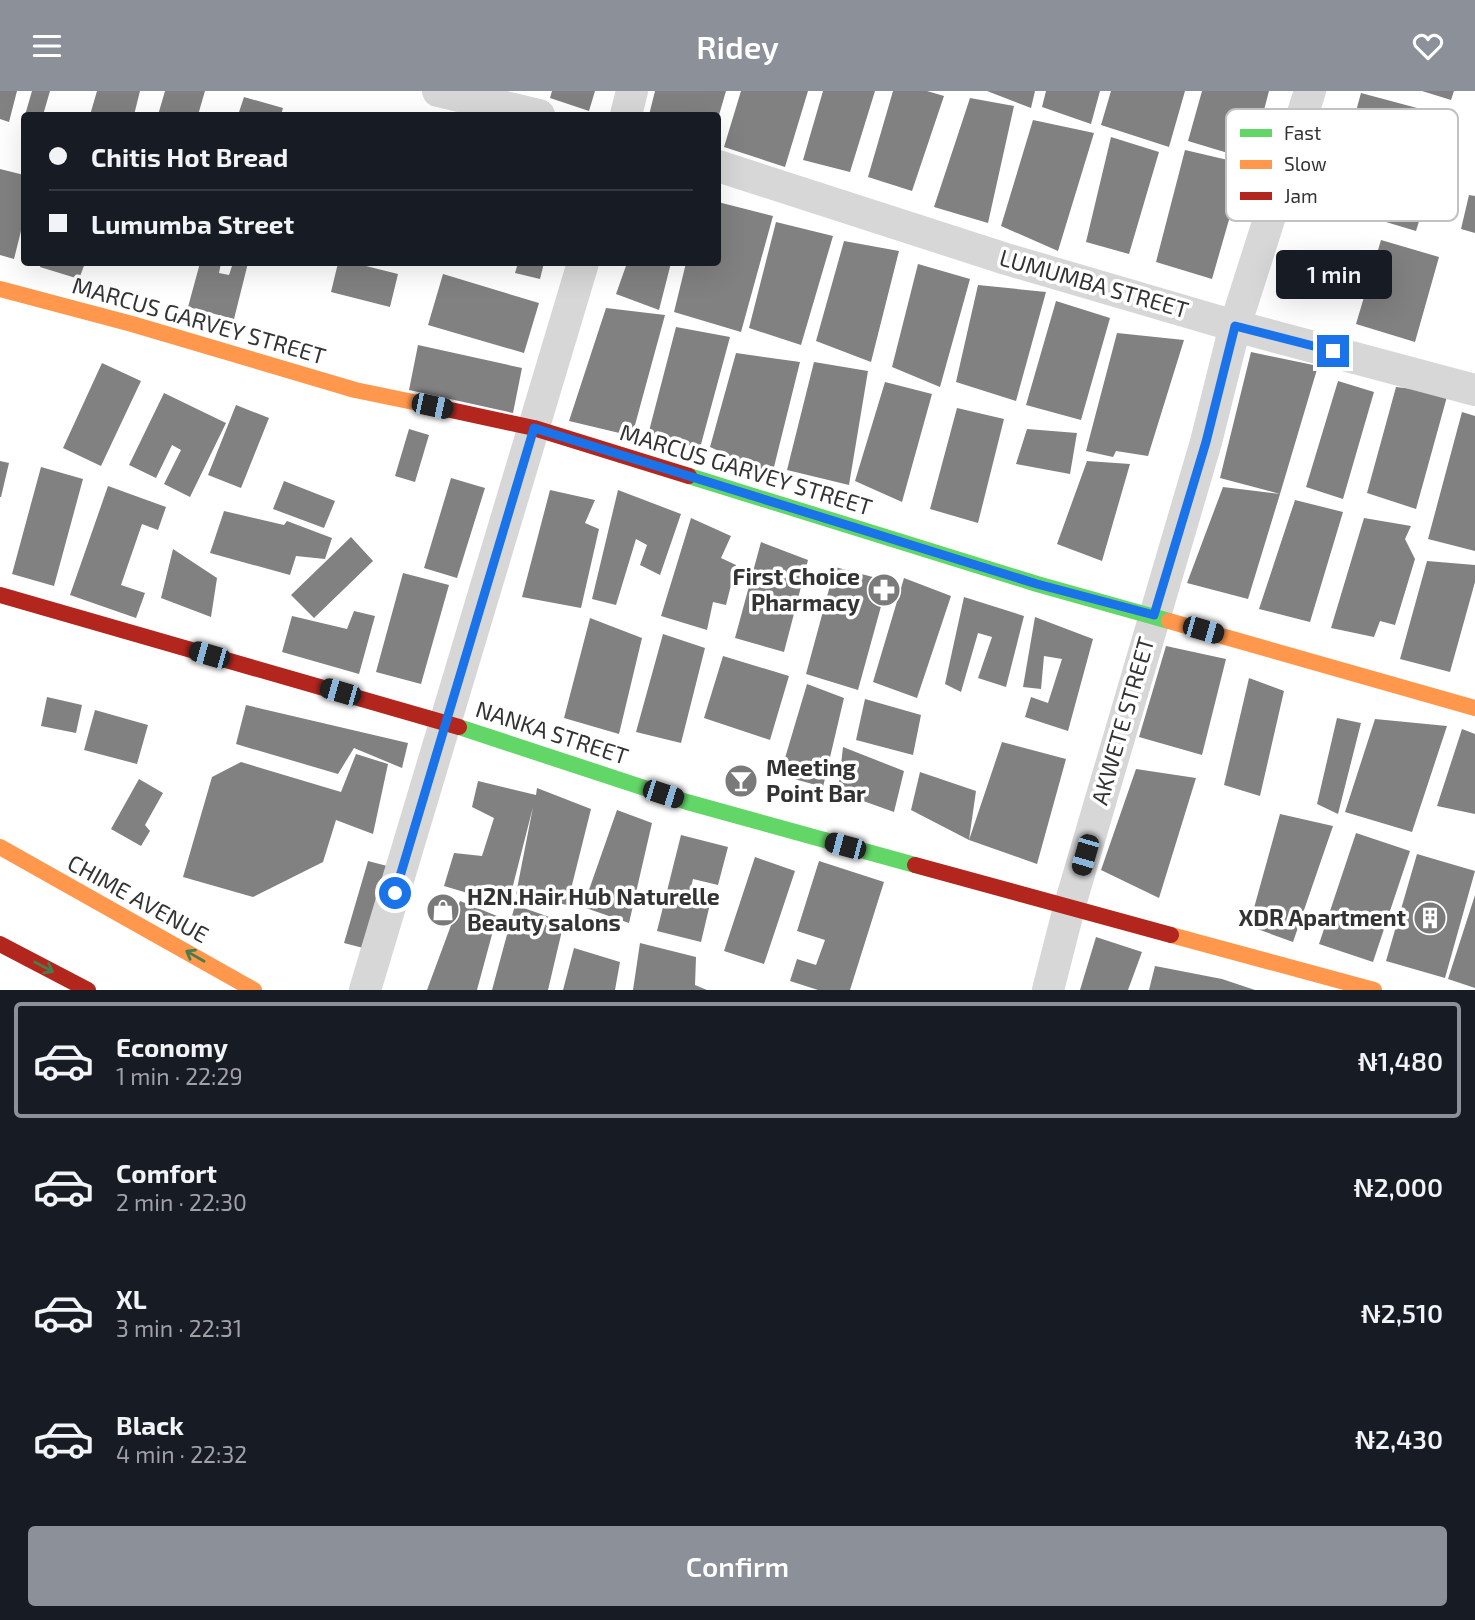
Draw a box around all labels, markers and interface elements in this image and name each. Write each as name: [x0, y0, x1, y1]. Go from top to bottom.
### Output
icon: menu: [28, 27, 66, 65]
text: Ridey: [696, 27, 779, 65]
icon: heart: [1409, 27, 1447, 65]
legend: [1226, 109, 1458, 221]
text: Fast: [1284, 121, 1321, 144]
text: Chitis Hot Bread: [91, 141, 288, 172]
text: Slow: [1284, 152, 1327, 175]
text: Jam: [1284, 184, 1318, 207]
text: Lumumba Street: [91, 208, 294, 239]
street label: LUMUMBA STREET: [997, 243, 1192, 323]
callout: 1 min: [1275, 250, 1391, 299]
text: 1 min: [1307, 260, 1361, 288]
street label: MARCUS GARVEY STREET: [69, 270, 329, 370]
route end: [1317, 335, 1349, 367]
car: [410, 391, 455, 421]
street label: MARCUS GARVEY STREET: [617, 417, 876, 521]
place label: First Choice Pharmacy: [733, 562, 860, 616]
pharmacy icon: First Choice Pharmacy: [865, 571, 903, 609]
car: [1180, 614, 1227, 646]
street label: AKWETE STREET: [1085, 633, 1159, 808]
car: [186, 639, 233, 671]
car: [317, 676, 364, 708]
street label: NANKA STREET: [472, 694, 632, 770]
place label: Meeting Point Bar: [766, 753, 866, 807]
bar icon: Meeting Point Bar: [722, 762, 760, 800]
car: [640, 778, 687, 810]
car: [822, 830, 869, 862]
car: [1070, 832, 1101, 878]
street label: CHIME AVENUE: [63, 848, 214, 948]
route start: [379, 877, 411, 909]
place label: H2N.Hair Hub Naturelle Beauty salons: [467, 882, 720, 936]
shop icon: H2N.Hair Hub Naturelle Beauty salons: [424, 891, 462, 929]
building icon: XDR Apartment: [1411, 899, 1449, 937]
place label: XDR Apartment: [1239, 903, 1406, 931]
one-way arrow: [185, 949, 205, 963]
one-way arrow: [33, 960, 54, 974]
icon: car: [32, 1029, 95, 1092]
text: Economy: [116, 1031, 228, 1062]
text: ₦1,480: [1358, 1045, 1443, 1076]
text: 1 min · 22:29: [116, 1062, 243, 1090]
icon: car: [32, 1155, 95, 1218]
text: Comfort: [116, 1157, 217, 1188]
text: ₦2,000: [1354, 1171, 1443, 1202]
text: 2 min · 22:30: [116, 1188, 247, 1216]
icon: car: [32, 1281, 95, 1344]
text: XL: [116, 1283, 147, 1314]
text: ₦2,510: [1361, 1297, 1443, 1328]
text: 3 min · 22:31: [116, 1314, 242, 1342]
icon: car: [32, 1407, 95, 1470]
text: Black: [116, 1409, 184, 1440]
text: ₦2,430: [1355, 1423, 1443, 1454]
text: 4 min · 22:32: [116, 1440, 247, 1468]
button: Confirm: [28, 1526, 1447, 1606]

